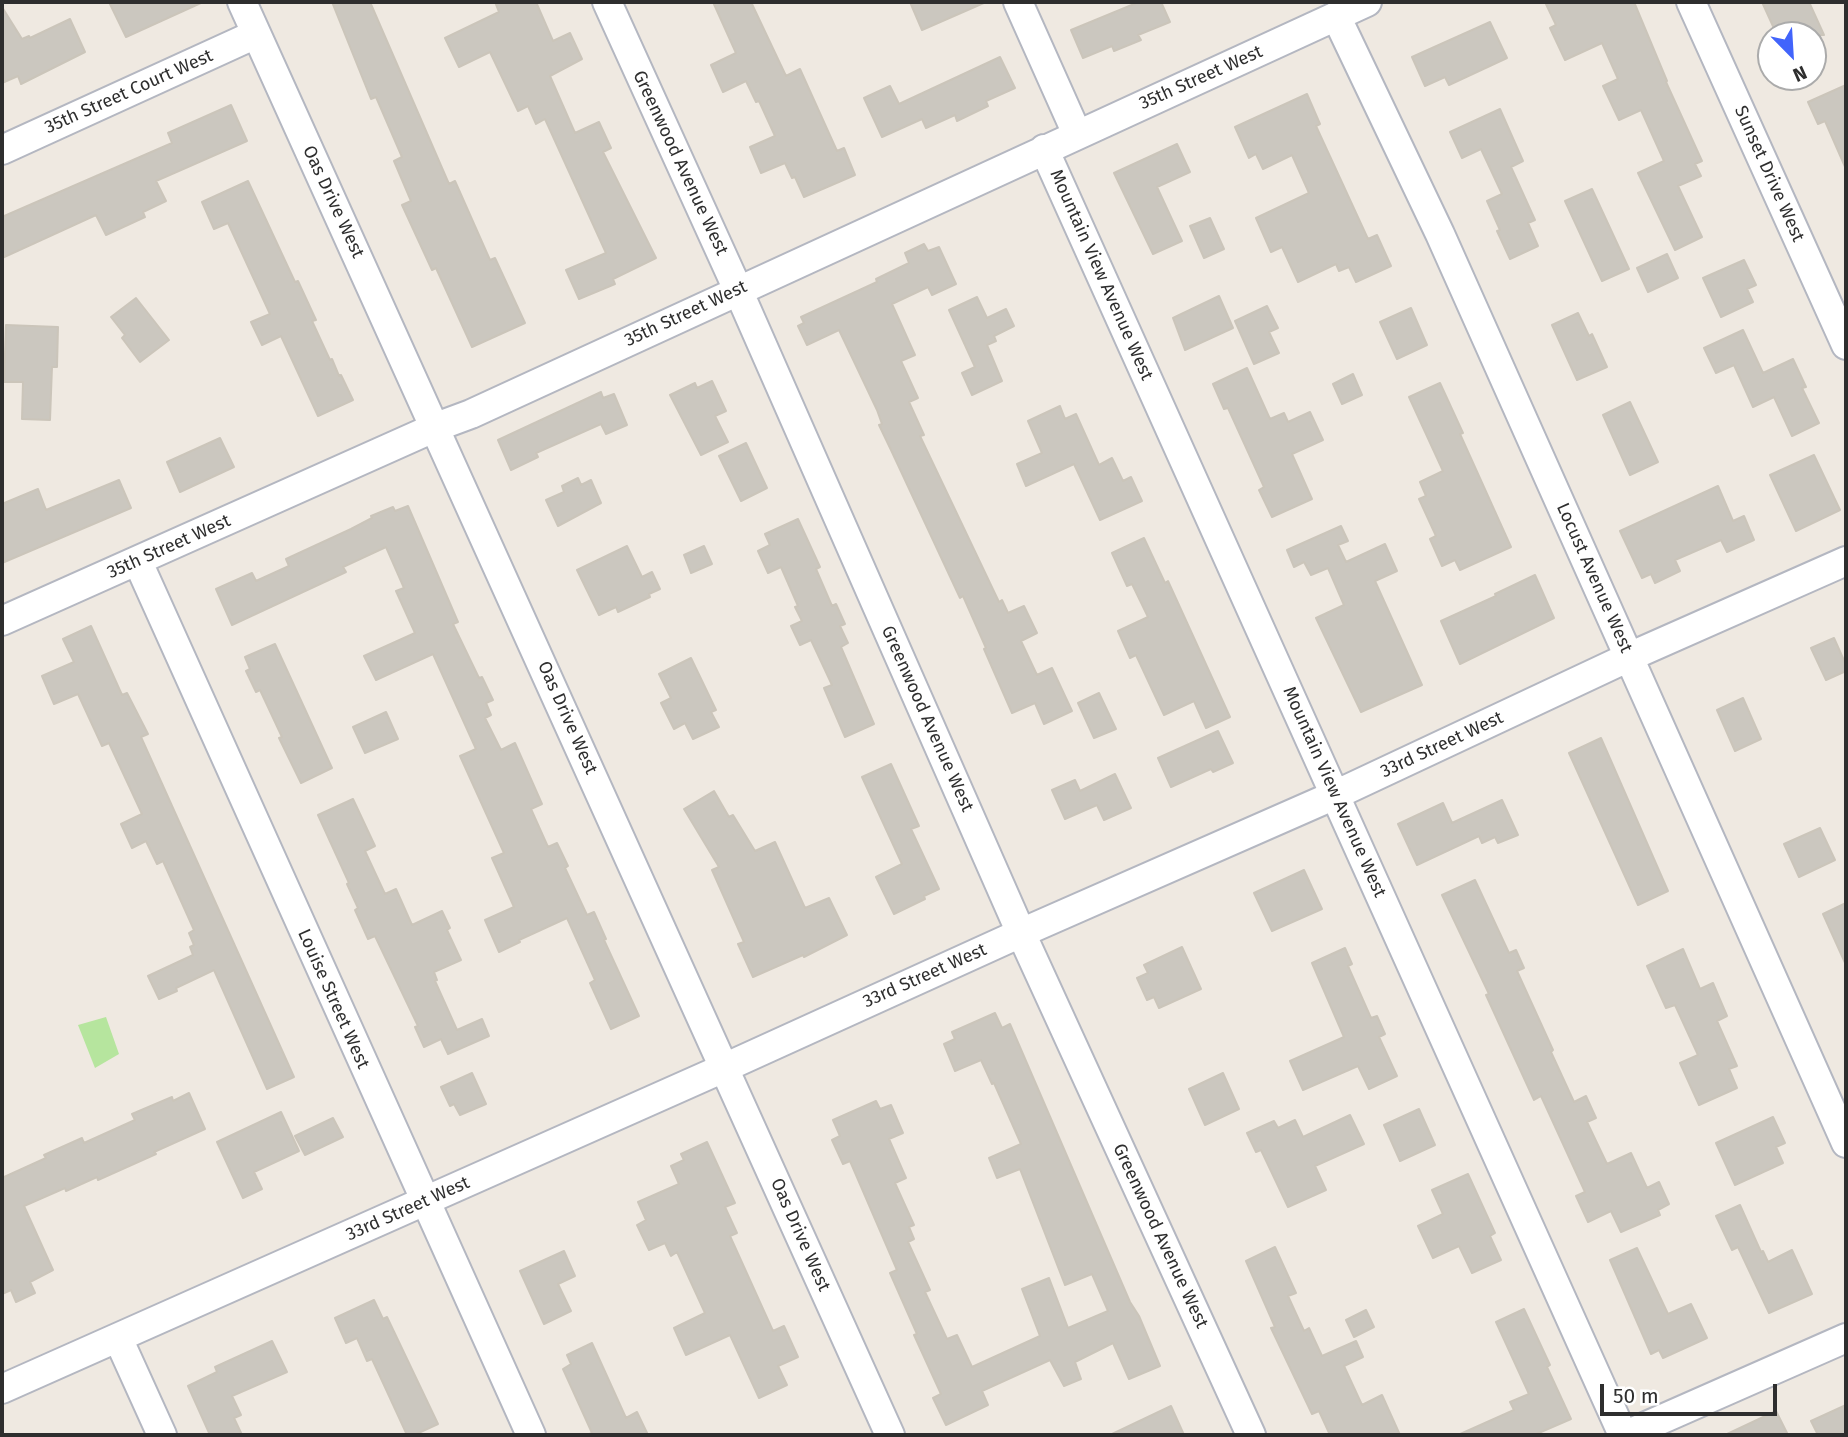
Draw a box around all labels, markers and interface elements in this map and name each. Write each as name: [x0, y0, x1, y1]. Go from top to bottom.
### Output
north arrow: [1757, 21, 1827, 91]
street label: 35th Street West: [1136, 41, 1266, 115]
street label: 35th Street Court West: [42, 45, 216, 139]
text: N: [1790, 61, 1810, 87]
street label: Greenwood Avenue West: [628, 67, 732, 259]
street label: Sunset Drive West: [1729, 103, 1809, 245]
street label: Oas Drive West: [298, 142, 368, 262]
street label: Mountain View Avenue West: [1045, 166, 1157, 384]
street label: 35th Street West: [621, 276, 751, 352]
street label: Locust Avenue West: [1551, 500, 1637, 656]
street label: 35th Street West: [104, 510, 234, 584]
street label: Greenwood Avenue West: [876, 623, 978, 815]
street label: Oas Drive West: [532, 658, 602, 778]
street label: Mountain View Avenue West: [1278, 683, 1390, 901]
street label: 33rd Street West: [1377, 707, 1507, 783]
street label: Louise Street West: [293, 926, 373, 1072]
street label: 33rd Street West: [860, 939, 990, 1013]
street label: Greenwood Avenue West: [1108, 1140, 1212, 1332]
street label: 33rd Street West: [343, 1172, 473, 1246]
street label: Oas Drive West: [765, 1175, 835, 1295]
scale bar: [1603, 1370, 1780, 1414]
text: 50 m: [1613, 1383, 1659, 1409]

